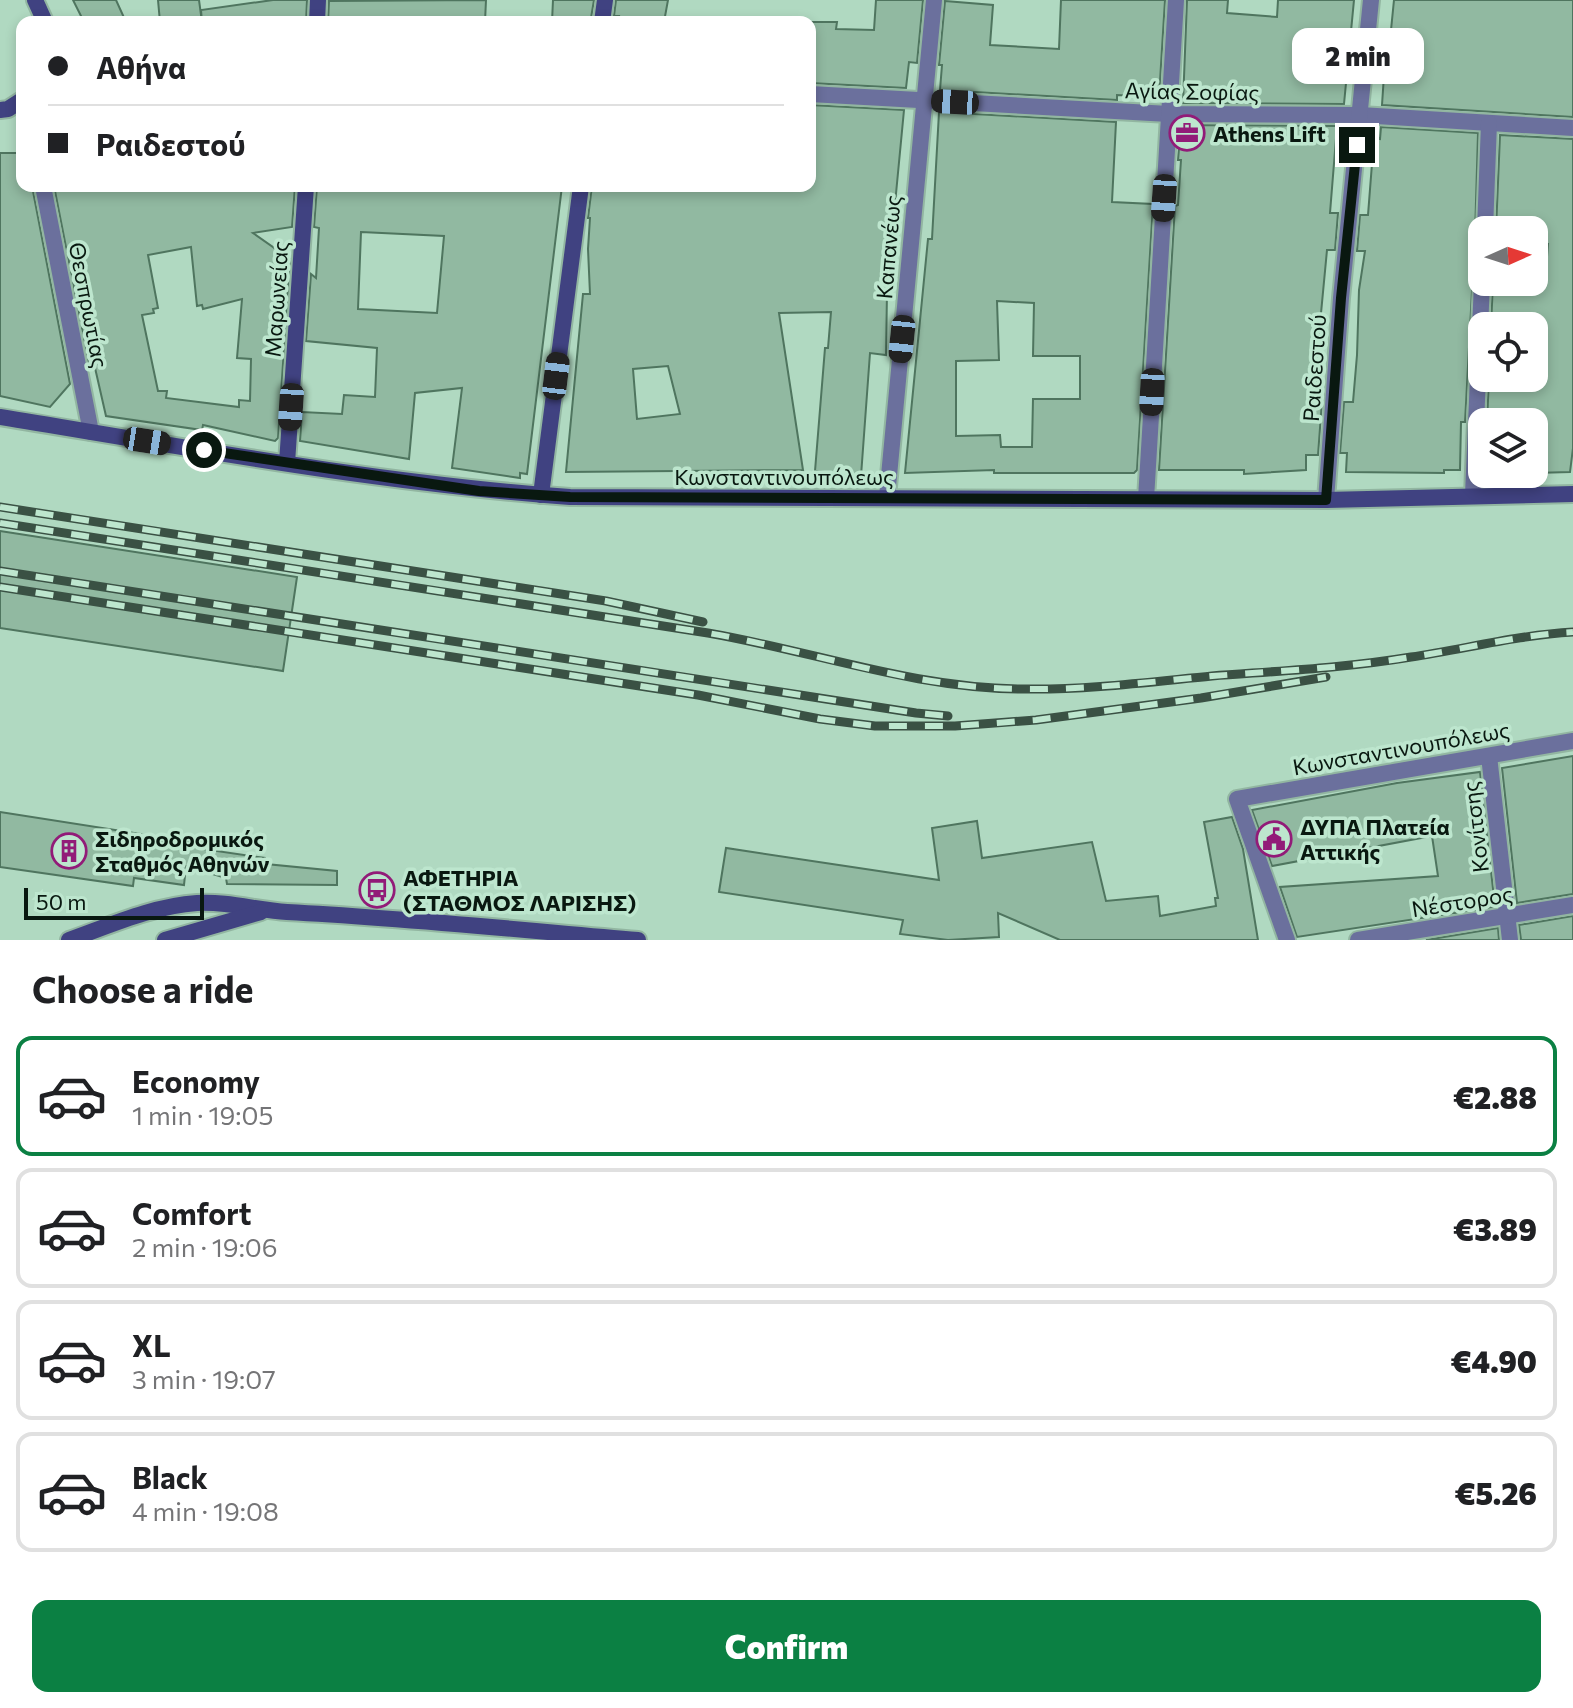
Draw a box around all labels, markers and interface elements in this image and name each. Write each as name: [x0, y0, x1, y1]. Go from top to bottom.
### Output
callout: 2 min: [1291, 29, 1423, 85]
text: 2 min: [1325, 40, 1391, 71]
text: Αθήνα: [96, 48, 186, 85]
street label: Αγίας Σοφίας: [1124, 76, 1260, 106]
car: [930, 89, 980, 115]
office icon: Athens Lift: [1168, 114, 1206, 152]
place label: Athens Lift: [1213, 120, 1326, 147]
text: Ραιδεστού: [96, 125, 245, 162]
route end: [1339, 127, 1375, 163]
car: [1150, 173, 1178, 223]
street label: Καπανέως: [870, 194, 906, 300]
north arrow: [1468, 216, 1548, 296]
map controls: [1468, 216, 1548, 488]
street label: Θεσπρωτίας: [64, 240, 114, 370]
street label: Μαρωνείας: [258, 240, 294, 358]
button: locate: [1468, 312, 1548, 392]
street label: Ραιδεστού: [1297, 313, 1331, 423]
car: [888, 314, 916, 364]
car: [541, 351, 571, 401]
car: [1139, 367, 1165, 417]
car: [277, 382, 305, 432]
button: layers: [1468, 408, 1548, 488]
car: [121, 425, 173, 457]
route start: [186, 432, 222, 468]
street label: Κωνσταντινουπόλεως: [674, 463, 894, 490]
street label: Κωνσταντινουπόλεως: [1290, 716, 1512, 780]
street label: Κονίτσης: [1456, 780, 1494, 874]
place label: ΔΥΠΑ Πλατεία Αττικής: [1300, 813, 1450, 865]
public building icon: ΔΥΠΑ Πλατεία Αττικής: [1255, 820, 1293, 858]
place label: Σιδηροδρομικός Σταθμός Αθηνών: [95, 825, 269, 877]
building icon: Σιδηροδρομικός Σταθμός Αθηνών: [50, 832, 88, 870]
place label: ΑΦΕΤΗΡΙΑ (ΣΤΑΘΜΟΣ ΛΑΡΙΣΗΣ): [403, 864, 636, 916]
bus stop icon: ΑΦΕΤΗΡΙΑ (ΣΤΑΘΜΟΣ ΛΑΡΙΣΗΣ): [358, 871, 396, 909]
street label: Νέστορος: [1410, 880, 1514, 922]
scale bar: [24, 884, 204, 920]
text: 50 m: [36, 888, 86, 915]
text: Choose a ride: [32, 966, 253, 1010]
icon: car: [36, 1060, 108, 1132]
text: Economy: [132, 1062, 260, 1099]
text: €2.88: [1453, 1078, 1537, 1115]
text: 1 min · 19:05: [132, 1099, 273, 1130]
icon: car: [36, 1192, 108, 1264]
text: Comfort: [132, 1194, 251, 1231]
text: €3.89: [1453, 1210, 1537, 1247]
text: 2 min · 19:06: [132, 1231, 278, 1262]
icon: car: [36, 1324, 108, 1396]
text: XL: [132, 1326, 171, 1363]
text: €4.90: [1450, 1342, 1537, 1379]
text: 3 min · 19:07: [132, 1363, 276, 1394]
icon: car: [36, 1456, 108, 1528]
text: Black: [132, 1458, 208, 1495]
text: €5.26: [1454, 1474, 1537, 1511]
text: 4 min · 19:08: [132, 1495, 279, 1526]
button: Confirm: [32, 1600, 1541, 1692]

